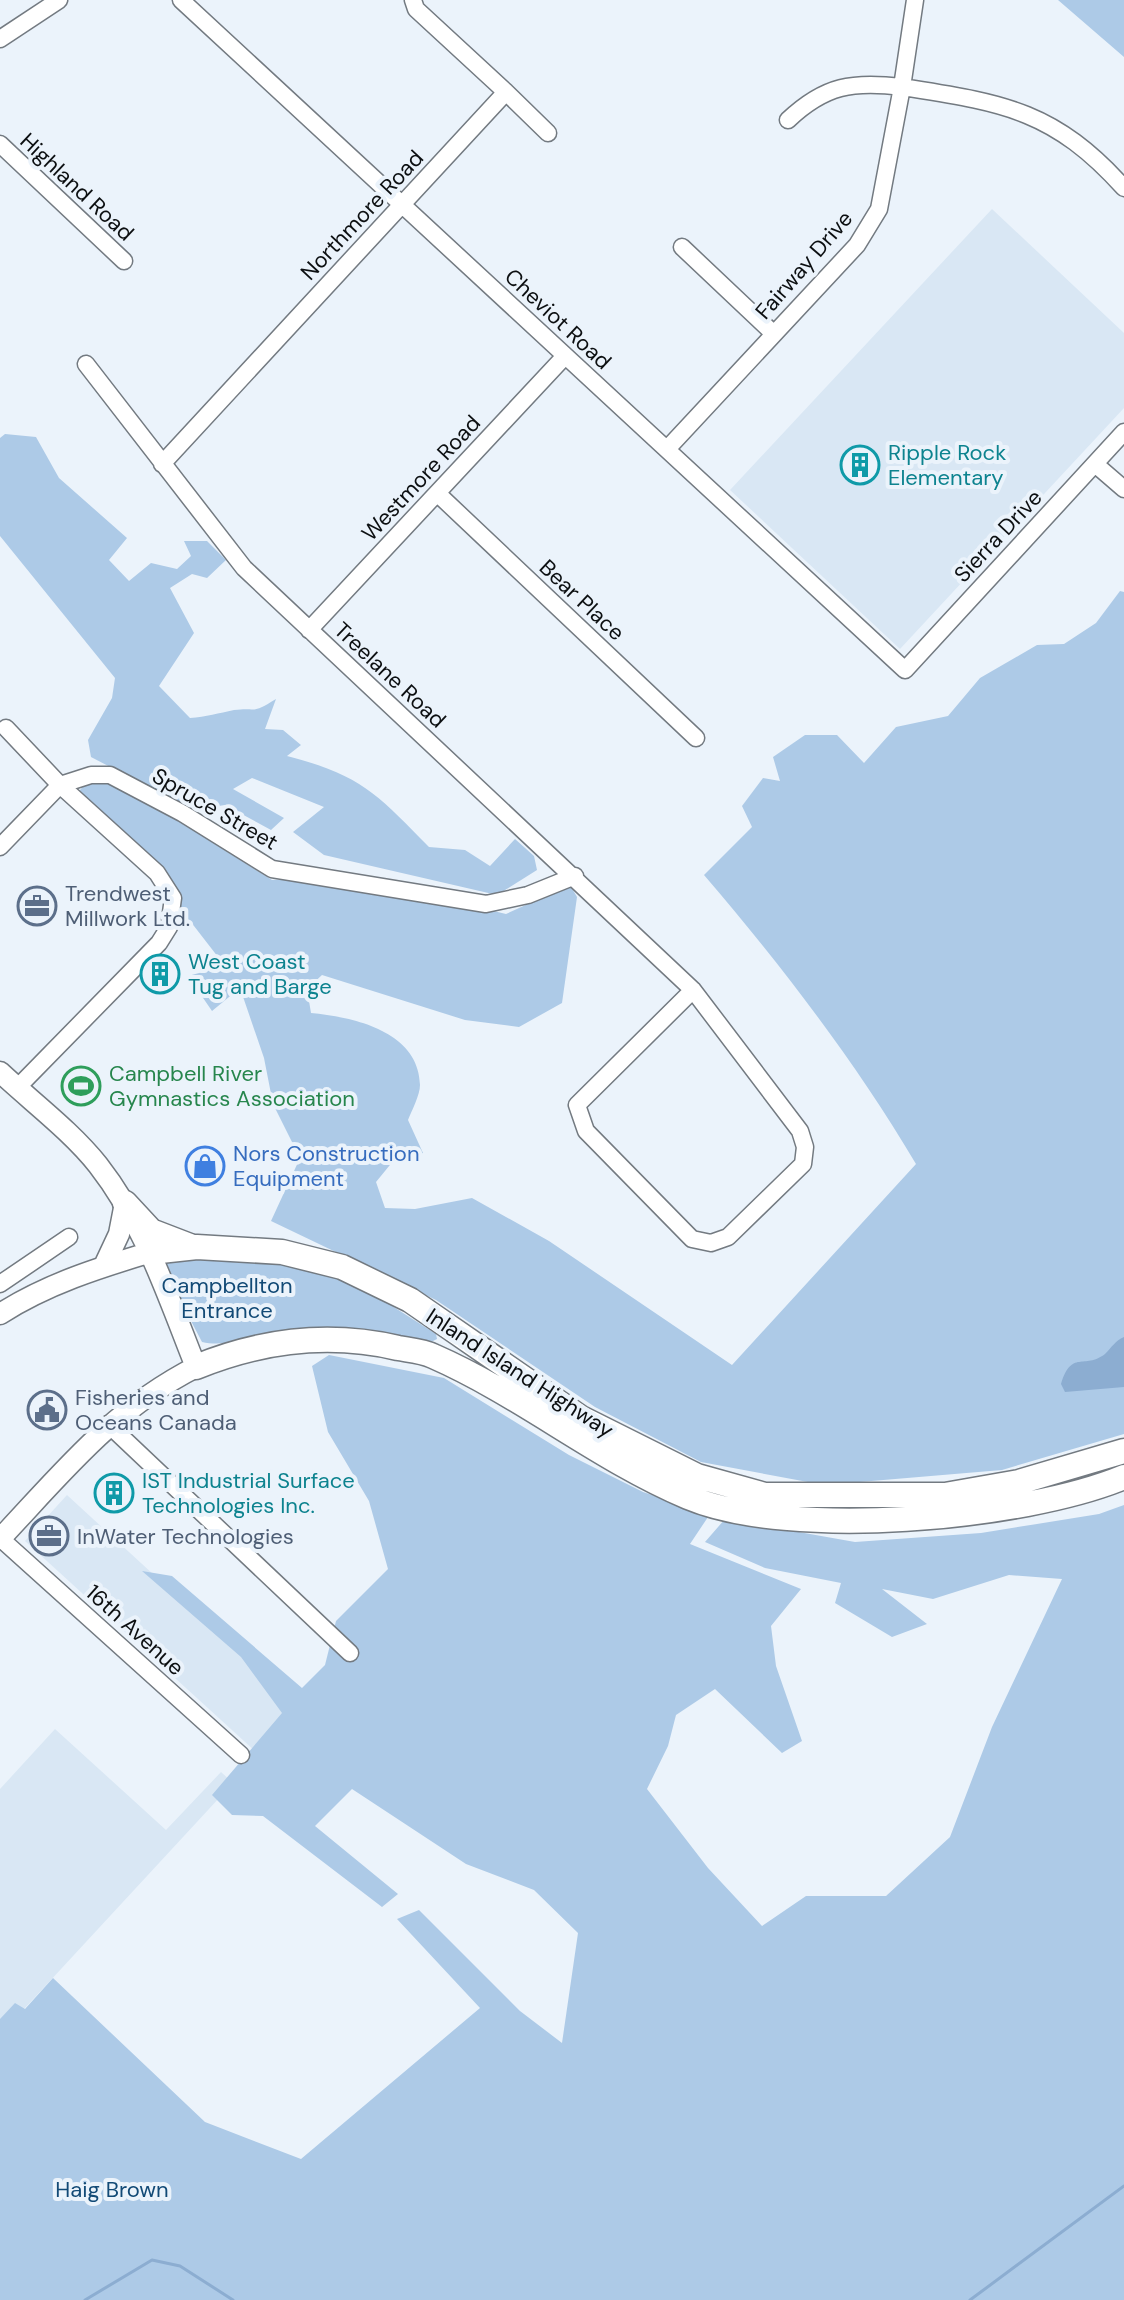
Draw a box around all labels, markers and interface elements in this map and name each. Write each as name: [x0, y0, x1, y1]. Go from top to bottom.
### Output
street label: Highland Road: [14, 127, 140, 247]
street label: Northmore Road: [294, 144, 430, 286]
street label: Fairway Drive: [749, 205, 859, 325]
street label: Cheviot Road: [499, 262, 617, 376]
street label: Westmore Road: [355, 409, 487, 547]
place label: Ripple Rock Elementary: [888, 438, 1006, 492]
building icon: Ripple Rock Elementary: [839, 444, 881, 486]
street label: Sierra Drive: [948, 483, 1048, 589]
street label: Bear Place: [533, 553, 631, 647]
street label: Treelane Road: [328, 616, 452, 734]
street label: Spruce Street: [147, 761, 283, 857]
place label: Trendwest Millwork Ltd.: [65, 879, 190, 933]
office icon: Trendwest Millwork Ltd.: [16, 885, 58, 927]
place label: West Coast Tug and Barge: [188, 947, 332, 1001]
building icon: West Coast Tug and Barge: [139, 953, 181, 995]
place label: Campbell River Gymnastics Association: [109, 1059, 355, 1113]
sports icon: Campbell River Gymnastics Association: [60, 1065, 102, 1107]
place label: Nors Construction Equipment: [233, 1139, 420, 1193]
shop icon: Nors Construction Equipment: [184, 1145, 226, 1187]
park label: Campbellton Entrance: [161, 1271, 293, 1325]
street label: Inland Island Highway: [421, 1302, 619, 1444]
place label: Fisheries and Oceans Canada: [75, 1383, 237, 1437]
public building icon: Fisheries and Oceans Canada: [26, 1389, 68, 1431]
place label: IST Industrial Surface Technologies Inc.: [142, 1466, 355, 1520]
building icon: IST Industrial Surface Technologies Inc.: [93, 1472, 135, 1514]
office icon: InWater Technologies: [28, 1515, 70, 1557]
place label: InWater Technologies: [77, 1522, 294, 1551]
street label: 16th Avenue: [80, 1578, 190, 1682]
park label: Haig Brown: [55, 2175, 169, 2204]

